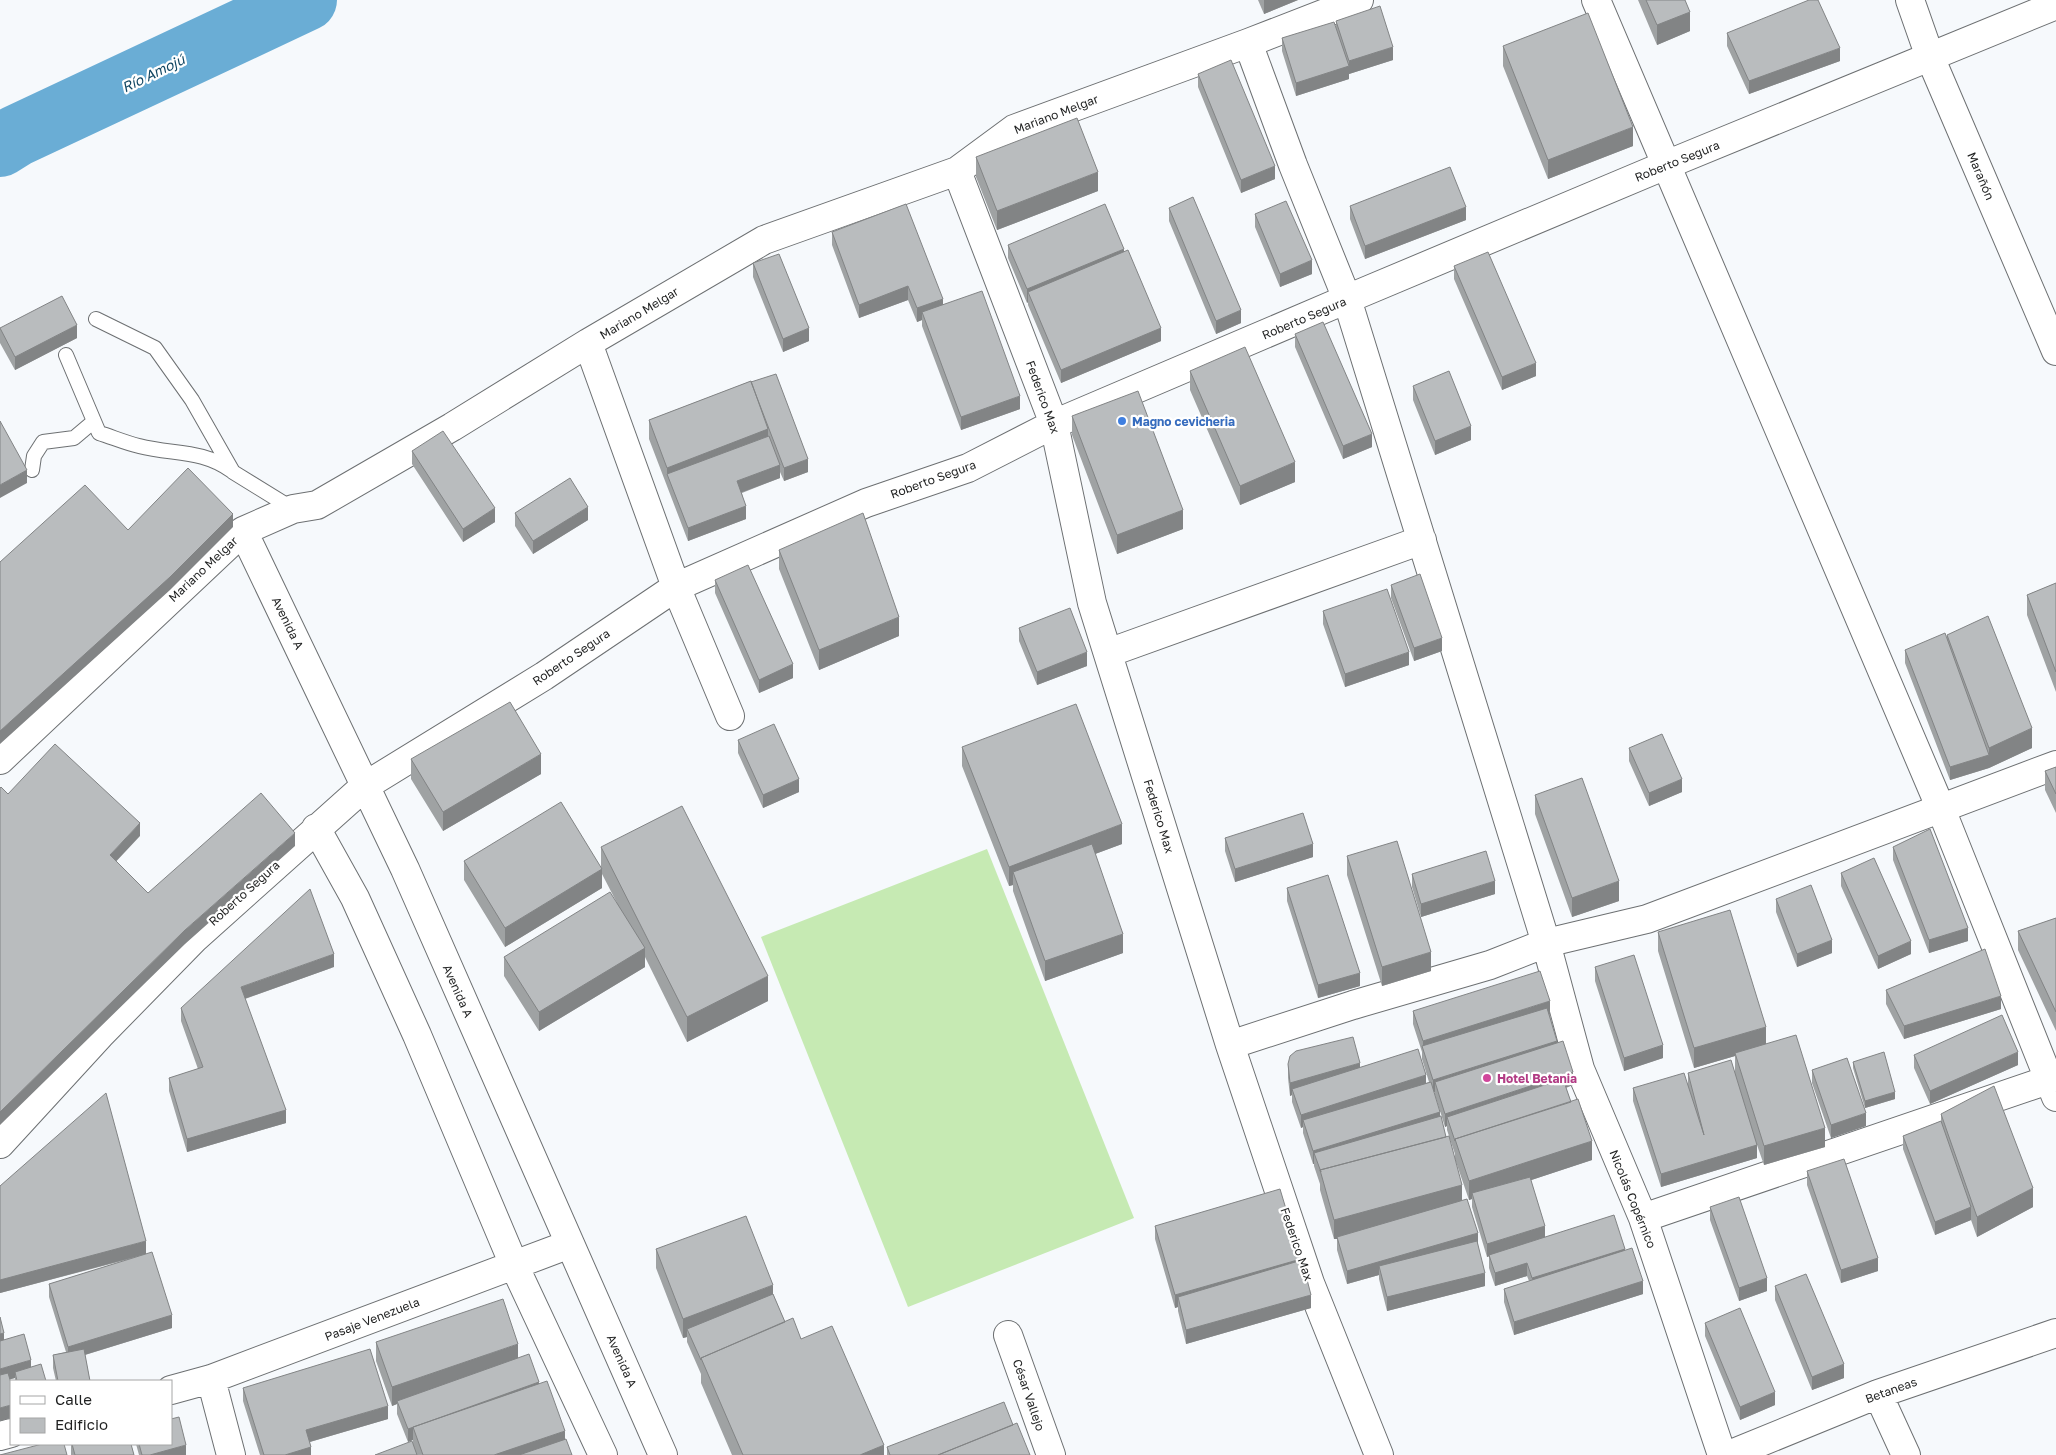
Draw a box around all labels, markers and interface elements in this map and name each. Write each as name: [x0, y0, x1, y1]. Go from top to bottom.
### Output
water label: Río Amojú: [119, 50, 188, 95]
street label: Mariano Melgar: [1012, 91, 1101, 137]
street label: Roberto Segura: [1632, 137, 1722, 185]
street label: Marañón: [1964, 150, 1998, 202]
street label: Mariano Melgar: [597, 283, 681, 342]
street label: Roberto Segura: [1260, 293, 1348, 343]
street label: Federico Max: [1023, 358, 1063, 436]
place label: Magno cevicheria: [1132, 414, 1235, 429]
marker: Magno cevicheria: [1116, 415, 1128, 427]
street label: Roberto Segura: [888, 457, 978, 501]
street label: Mariano Melgar: [165, 533, 241, 605]
street label: Avenida A: [269, 594, 307, 652]
street label: Roberto Segura: [529, 626, 613, 688]
street label: Federico Max: [1141, 777, 1177, 855]
street label: Roberto Segura: [205, 857, 283, 929]
street label: Avenida A: [440, 962, 476, 1020]
place label: Hotel Betania: [1497, 1071, 1577, 1086]
marker: Hotel Betania: [1481, 1072, 1493, 1084]
street label: Nicolás Copérnico: [1606, 1148, 1660, 1250]
street label: Federico Max: [1277, 1205, 1317, 1283]
street label: Pasaje Venezuela: [322, 1294, 422, 1344]
street label: Avenida A: [604, 1332, 640, 1390]
street label: César Vallejo: [1010, 1357, 1048, 1433]
street label: Betaneas: [1863, 1374, 1919, 1406]
legend: [10, 1380, 172, 1445]
text: Calle: [55, 1390, 92, 1408]
text: Edificio: [55, 1415, 108, 1433]

